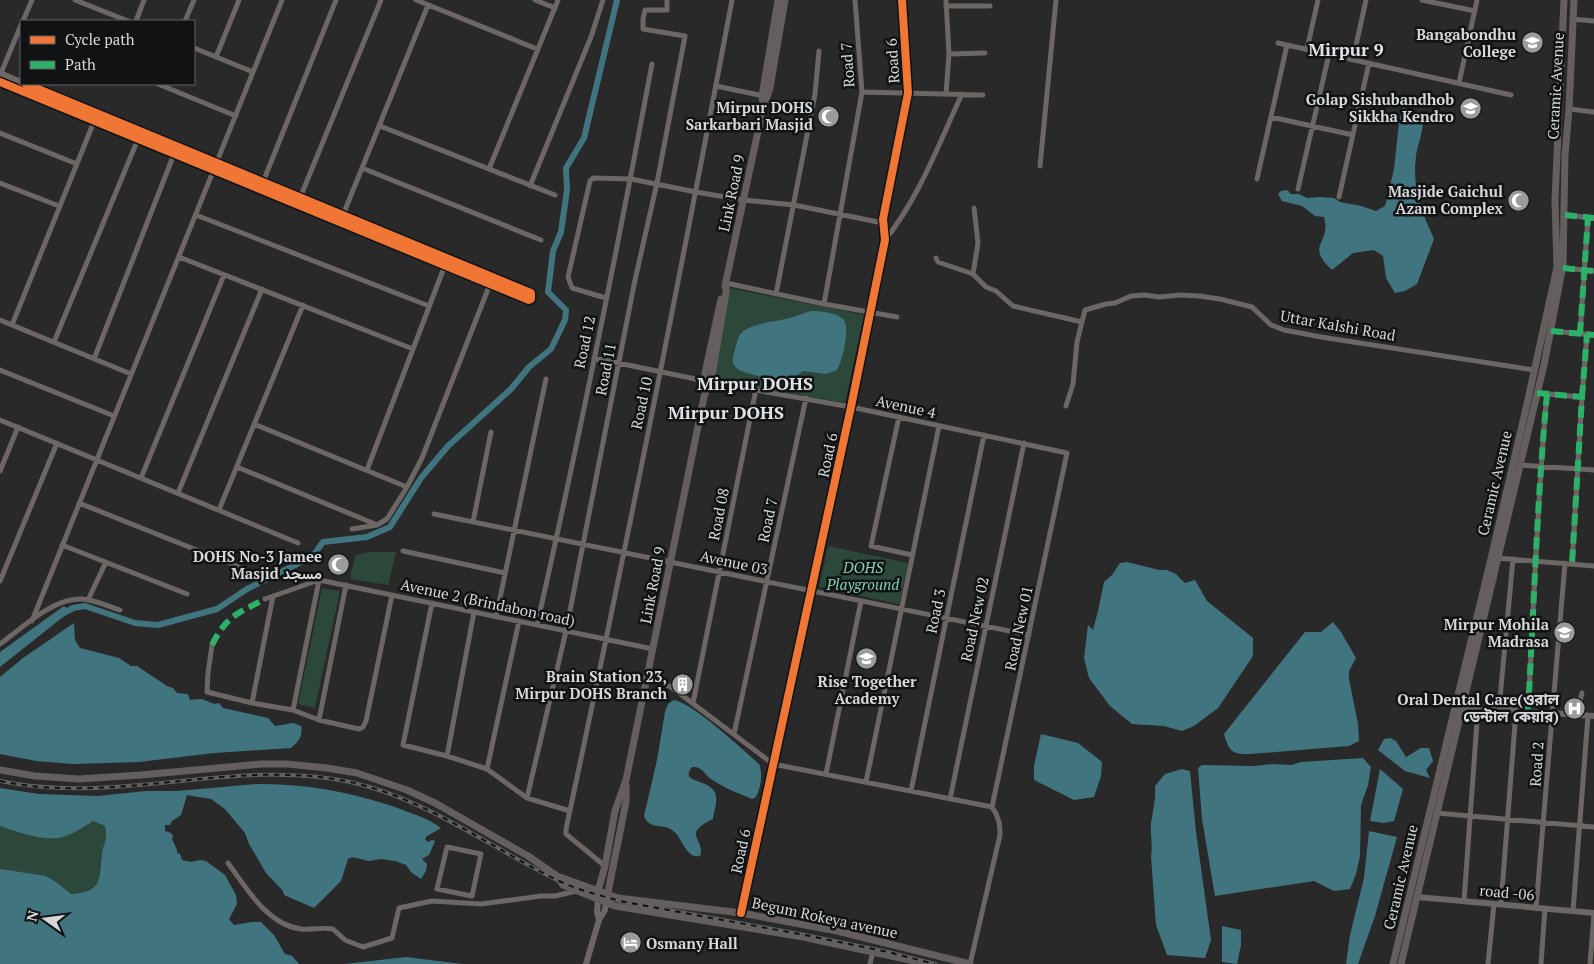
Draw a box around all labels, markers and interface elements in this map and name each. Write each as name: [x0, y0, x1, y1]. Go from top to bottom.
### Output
legend: [20, 20, 195, 85]
place label: Bangabondhu College: [1416, 24, 1517, 61]
text: Cycle path: [65, 29, 135, 49]
school or university icon: Bangabondhu College: [1520, 31, 1544, 55]
street label: Ceramic Avenue: [1542, 32, 1568, 140]
district label: Mirpur 9: [1308, 37, 1384, 61]
street label: Road 6: [880, 38, 904, 84]
street label: Road 7: [835, 42, 859, 88]
text: Path: [65, 54, 96, 74]
place label: Golap Sishubandhob Sikkha Kendro: [1306, 89, 1454, 126]
school or university icon: Golap Sishubandhob Sikkha Kendro: [1458, 96, 1482, 120]
place label: Mirpur DOHS Sarkarbari Masjid: [686, 97, 813, 134]
mosque icon: Mirpur DOHS Sarkarbari Masjid: [817, 104, 841, 128]
street label: Link Road 9: [713, 153, 749, 233]
place label: Masjide Gaichul Azam Complex: [1388, 181, 1504, 218]
mosque icon: Masjide Gaichul Azam Complex: [1507, 188, 1531, 212]
street label: Uttar Kalshi Road: [1279, 305, 1397, 345]
street label: Road 12: [569, 314, 599, 370]
street label: Road 11: [590, 341, 620, 397]
district label: Mirpur DOHS: [697, 371, 813, 395]
street label: Road 10: [626, 375, 656, 431]
street label: Avenue 4: [874, 390, 938, 422]
district label: Mirpur DOHS: [668, 400, 784, 424]
street label: Ceramic Avenue: [1472, 429, 1516, 537]
street label: Road 6: [813, 431, 841, 479]
street label: Road 08: [703, 486, 733, 542]
street label: Road 7: [753, 496, 781, 544]
street label: Link Road 9: [635, 545, 669, 625]
street label: Avenue 03: [698, 545, 770, 579]
place label: DOHS No-3 Jamee Masjid مسجد: [193, 546, 322, 583]
mosque icon: DOHS No-3 Jamee Masjid مسجد: [326, 553, 350, 577]
park label: DOHS Playground: [826, 557, 900, 594]
street label: Avenue 2 (Brindabon road): [399, 574, 577, 630]
street label: Road New 02: [955, 575, 993, 663]
street label: Road New 01: [999, 584, 1037, 672]
street label: Road 3: [921, 587, 949, 635]
place label: Mirpur Mohila Madrasa: [1444, 614, 1550, 651]
school or university icon: Mirpur Mohila Madrasa: [1553, 621, 1577, 645]
school or university icon: Rise Together Academy: [855, 646, 879, 670]
place label: Brain Station 23, Mirpur DOHS Branch: [515, 666, 667, 703]
place label: Rise Together Academy: [817, 671, 917, 708]
building icon: Brain Station 23, Mirpur DOHS Branch: [671, 673, 695, 697]
place label: Oral Dental Care(ওরাল ডেন্টাল কেয়ার): [1397, 689, 1560, 726]
hospital icon: Oral Dental Care(ওরাল ডেন্টাল কেয়ার): [1563, 696, 1587, 720]
street label: Road 2: [1524, 741, 1548, 787]
street label: Ceramic Avenue: [1378, 823, 1422, 931]
street label: Road 6: [726, 827, 754, 875]
street label: road -06: [1479, 880, 1535, 904]
street label: Begum Rokeya avenue: [750, 892, 900, 942]
north arrow: [20, 894, 70, 944]
text: N: [21, 908, 42, 923]
hotel icon: Osmany Hall: [618, 931, 642, 955]
place label: Osmany Hall: [646, 933, 738, 953]

